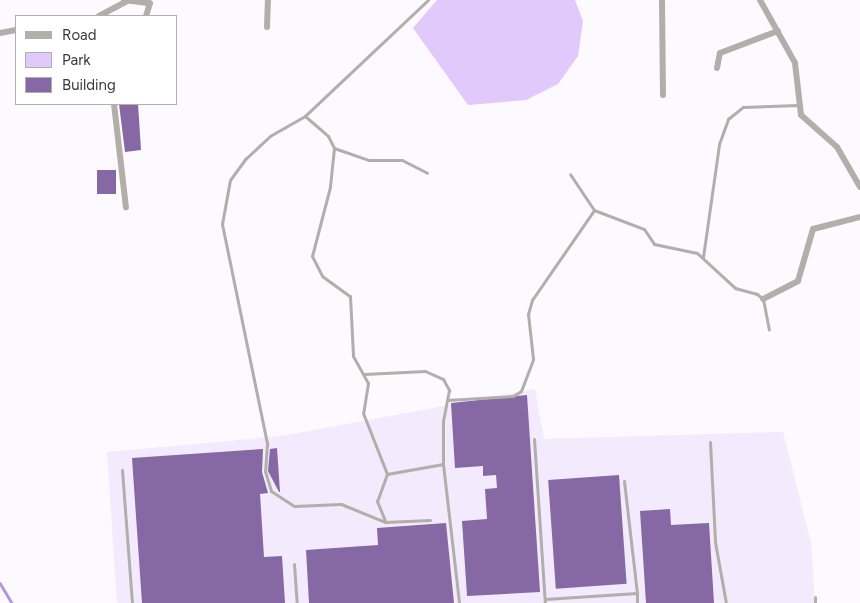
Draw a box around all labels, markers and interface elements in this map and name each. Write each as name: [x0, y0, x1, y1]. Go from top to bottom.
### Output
legend: [15, 15, 178, 105]
text: Road: [62, 26, 97, 44]
text: Park: [62, 51, 91, 69]
text: Building: [62, 76, 116, 94]

